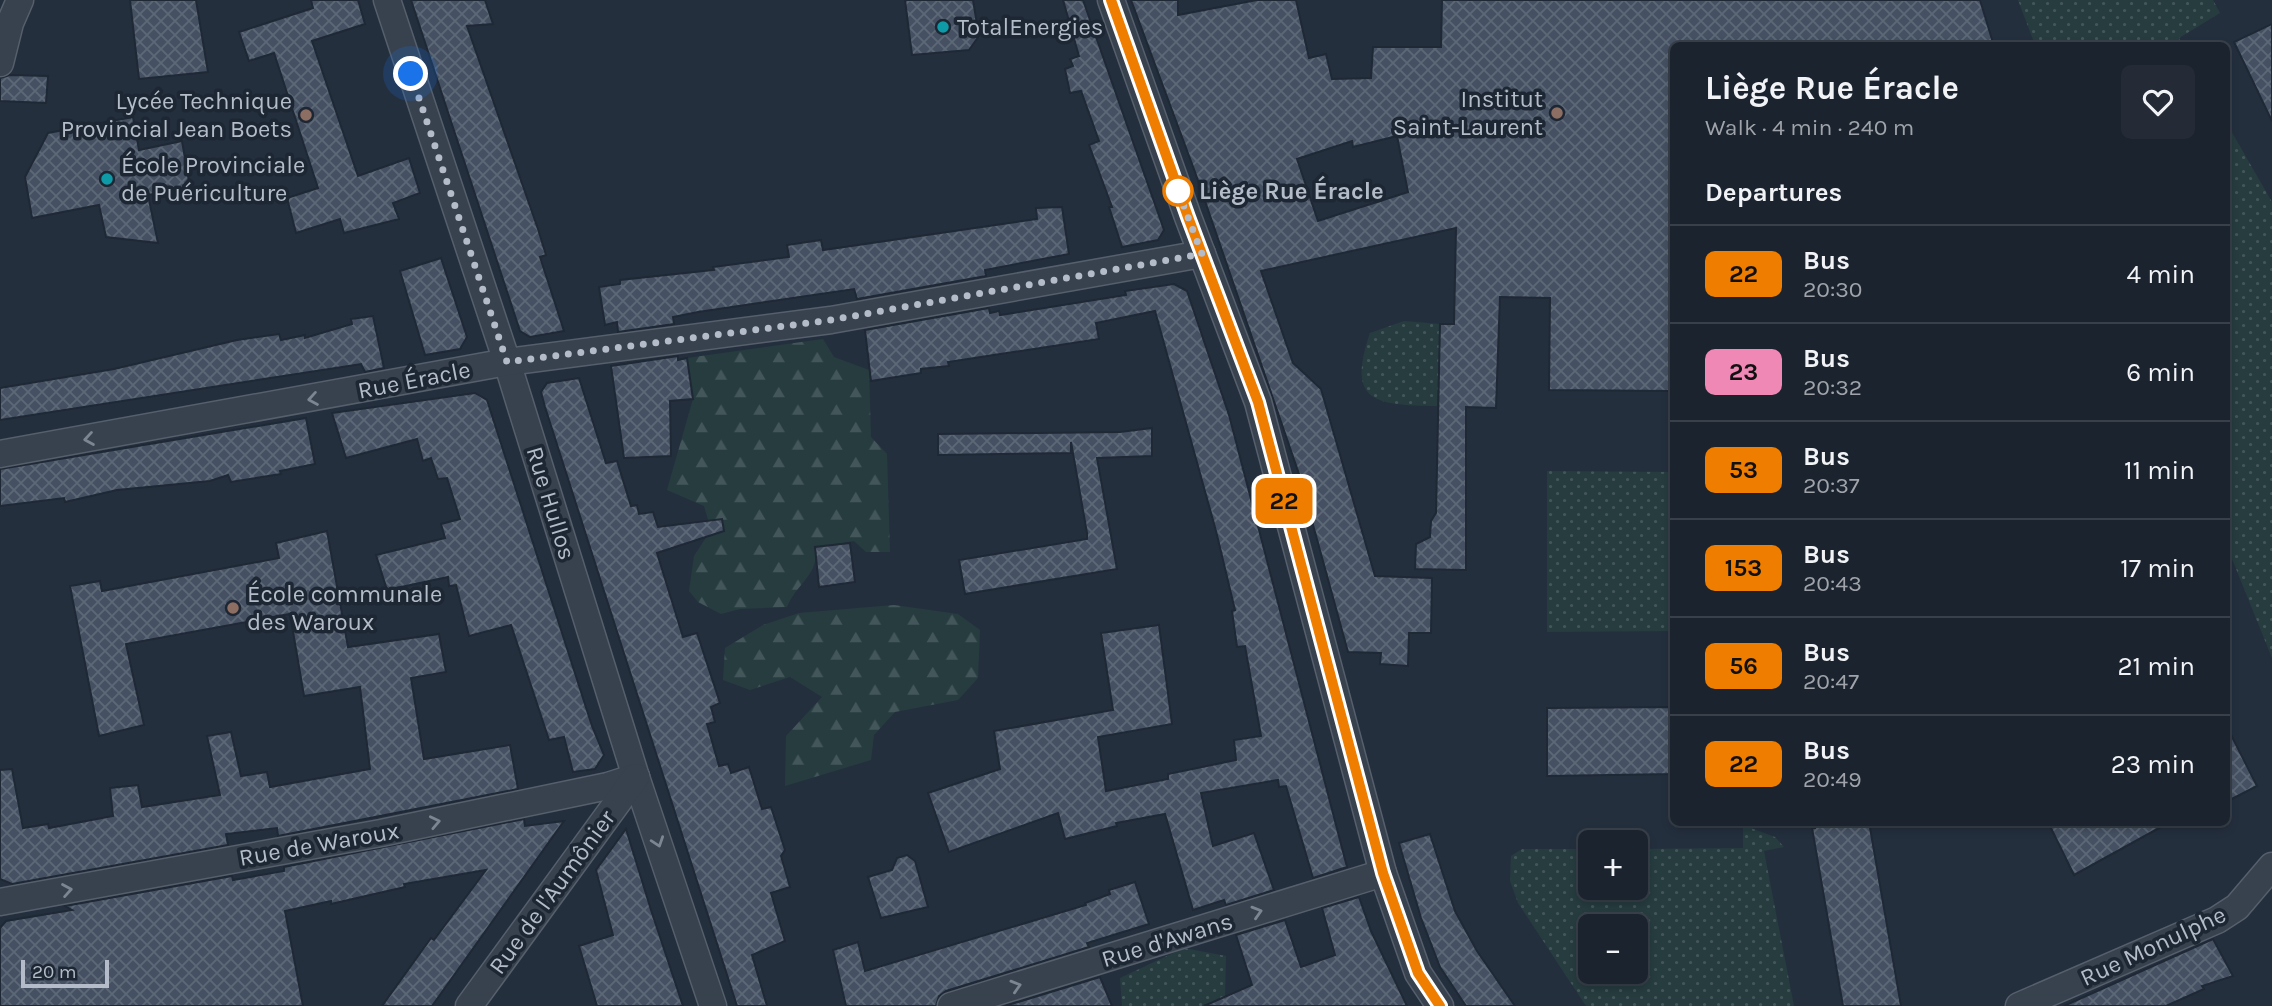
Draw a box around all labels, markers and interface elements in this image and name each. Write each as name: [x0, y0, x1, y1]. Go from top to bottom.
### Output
place label: TotalEnergies: [957, 13, 1103, 41]
marker: TotalEnergies: [935, 19, 951, 35]
your location: [393, 56, 428, 91]
button: heart: [2121, 65, 2195, 139]
text: Liège Rue Éracle: [1705, 69, 1959, 107]
place label: Institut Saint-Laurent: [1393, 85, 1543, 141]
place label: Lycée Technique Provincial Jean Boets: [61, 87, 292, 143]
marker: Institut Saint-Laurent: [1549, 105, 1565, 121]
marker: Lycée Technique Provincial Jean Boets: [298, 107, 314, 123]
text: Walk · 4 min · 240 m: [1705, 114, 1914, 141]
place label: École Provinciale de Puériculture: [121, 150, 305, 207]
marker: École Provinciale de Puériculture: [99, 171, 115, 187]
place label: Liège Rue Éracle: [1199, 175, 1384, 205]
marker: Liège Rue Éracle: [1163, 176, 1193, 206]
text: Departures: [1705, 177, 1842, 208]
text: Bus: [1803, 245, 1850, 276]
text: 4 min: [2127, 259, 2195, 290]
text: 22: [1729, 260, 1758, 288]
text: 20:30: [1803, 276, 1863, 303]
text: Bus: [1803, 343, 1850, 374]
street label: Rue Éracle: [355, 354, 473, 405]
text: 6 min: [2126, 357, 2195, 388]
text: 23: [1729, 358, 1758, 386]
text: 20:32: [1803, 374, 1862, 401]
one-way arrow: [307, 391, 319, 406]
one-way arrow: [83, 431, 95, 446]
text: Bus: [1803, 441, 1850, 472]
street label: Rue Hullos: [521, 443, 581, 563]
text: 11 min: [2124, 455, 2195, 486]
text: 53: [1729, 456, 1758, 484]
text: 20:37: [1803, 472, 1860, 499]
line badge: 22: [1252, 478, 1316, 524]
text: 22: [1269, 487, 1299, 515]
text: Bus: [1803, 539, 1850, 570]
text: 17 min: [2120, 553, 2195, 584]
text: 153: [1725, 554, 1762, 582]
text: 20:43: [1803, 570, 1862, 597]
place label: École communale des Waroux: [247, 579, 442, 636]
marker: École communale des Waroux: [225, 600, 241, 616]
text: Bus: [1803, 637, 1850, 668]
text: 21 min: [2117, 651, 2195, 682]
text: 56: [1729, 652, 1758, 680]
text: 20:47: [1803, 668, 1859, 695]
text: Bus: [1803, 735, 1850, 766]
text: 23 min: [2111, 749, 2195, 780]
text: 22: [1729, 750, 1758, 778]
text: 20:49: [1803, 766, 1861, 793]
street label: Rue de l'Aumônier: [483, 804, 621, 980]
one-way arrow: [429, 815, 441, 830]
street label: Rue de Waroux: [237, 816, 401, 872]
map controls: [1578, 830, 1648, 984]
button: +: [1578, 830, 1648, 900]
one-way arrow: [650, 835, 664, 847]
one-way arrow: [61, 883, 73, 898]
street label: Rue Monulphe: [2076, 900, 2230, 992]
one-way arrow: [1250, 906, 1263, 920]
street label: Rue d'Awans: [1098, 907, 1236, 973]
button: −: [1578, 914, 1648, 984]
scale bar: [21, 957, 108, 989]
text: 20 m: [32, 961, 77, 983]
one-way arrow: [1010, 980, 1022, 995]

